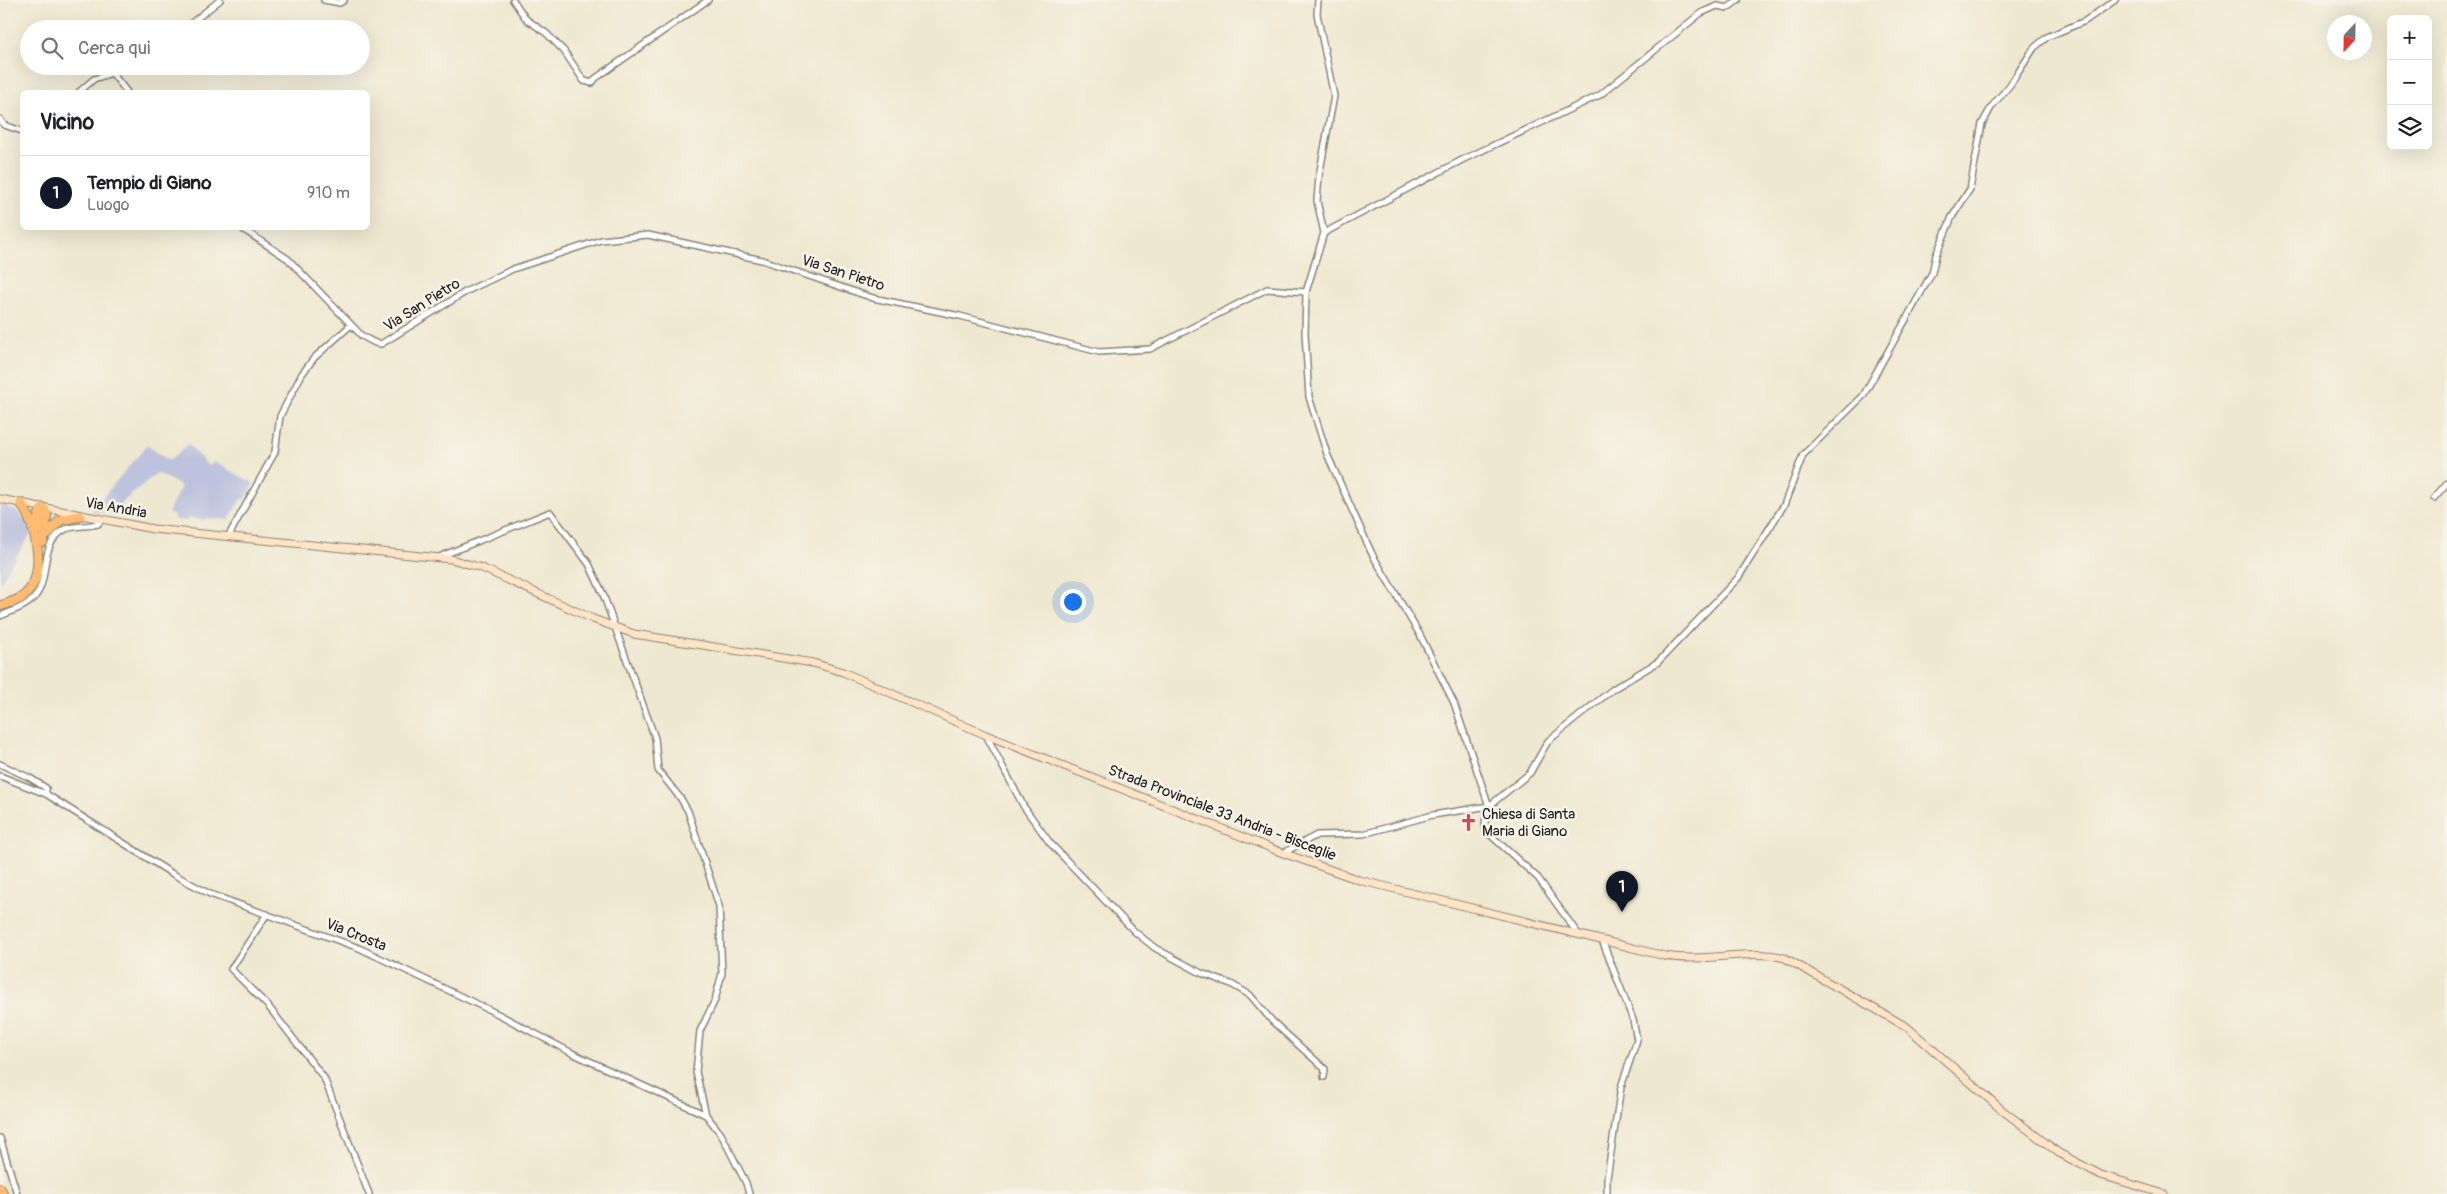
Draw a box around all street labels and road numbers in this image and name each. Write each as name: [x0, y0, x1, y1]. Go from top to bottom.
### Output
street label: Via San Pietro: [799, 251, 887, 295]
street label: Via San Pietro: [380, 274, 464, 336]
street label: Via Andria: [84, 493, 148, 523]
street label: Strada Provinciale 33 Andria - Bisceglie: [1105, 761, 1339, 866]
street label: Via Crosta: [323, 914, 389, 956]

